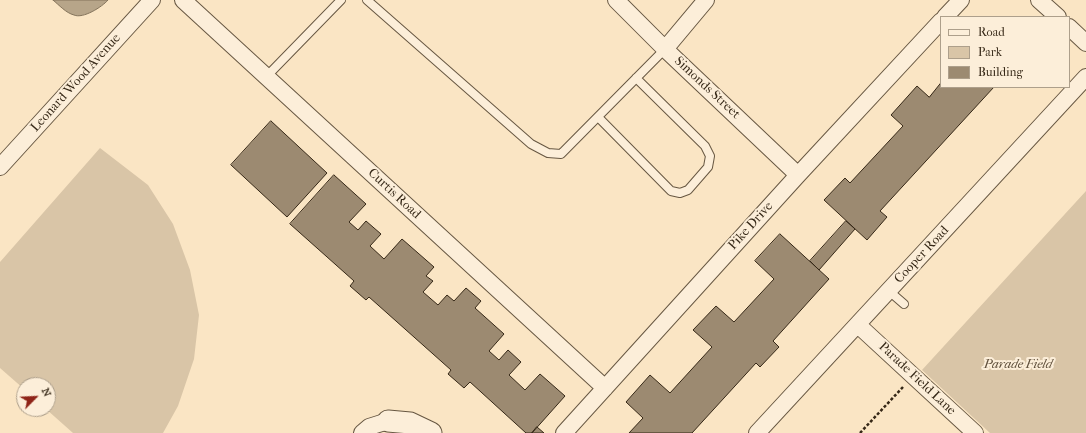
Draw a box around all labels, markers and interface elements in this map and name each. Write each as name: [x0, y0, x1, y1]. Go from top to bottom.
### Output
legend: [940, 16, 1070, 88]
text: Road: [978, 25, 1005, 39]
street label: Leonard Wood Avenue: [28, 31, 124, 135]
text: Park: [978, 45, 1002, 59]
street label: Simonds Street: [671, 54, 743, 122]
text: Building: [978, 65, 1023, 79]
street label: Curtis Road: [364, 166, 424, 222]
street label: Pike Drive: [725, 199, 777, 253]
street label: Cooper Road: [892, 223, 952, 287]
street label: Parade Field Lane: [875, 339, 959, 419]
park label: Parade Field: [984, 357, 1052, 373]
north arrow: [16, 377, 56, 417]
text: N: [39, 386, 54, 399]

